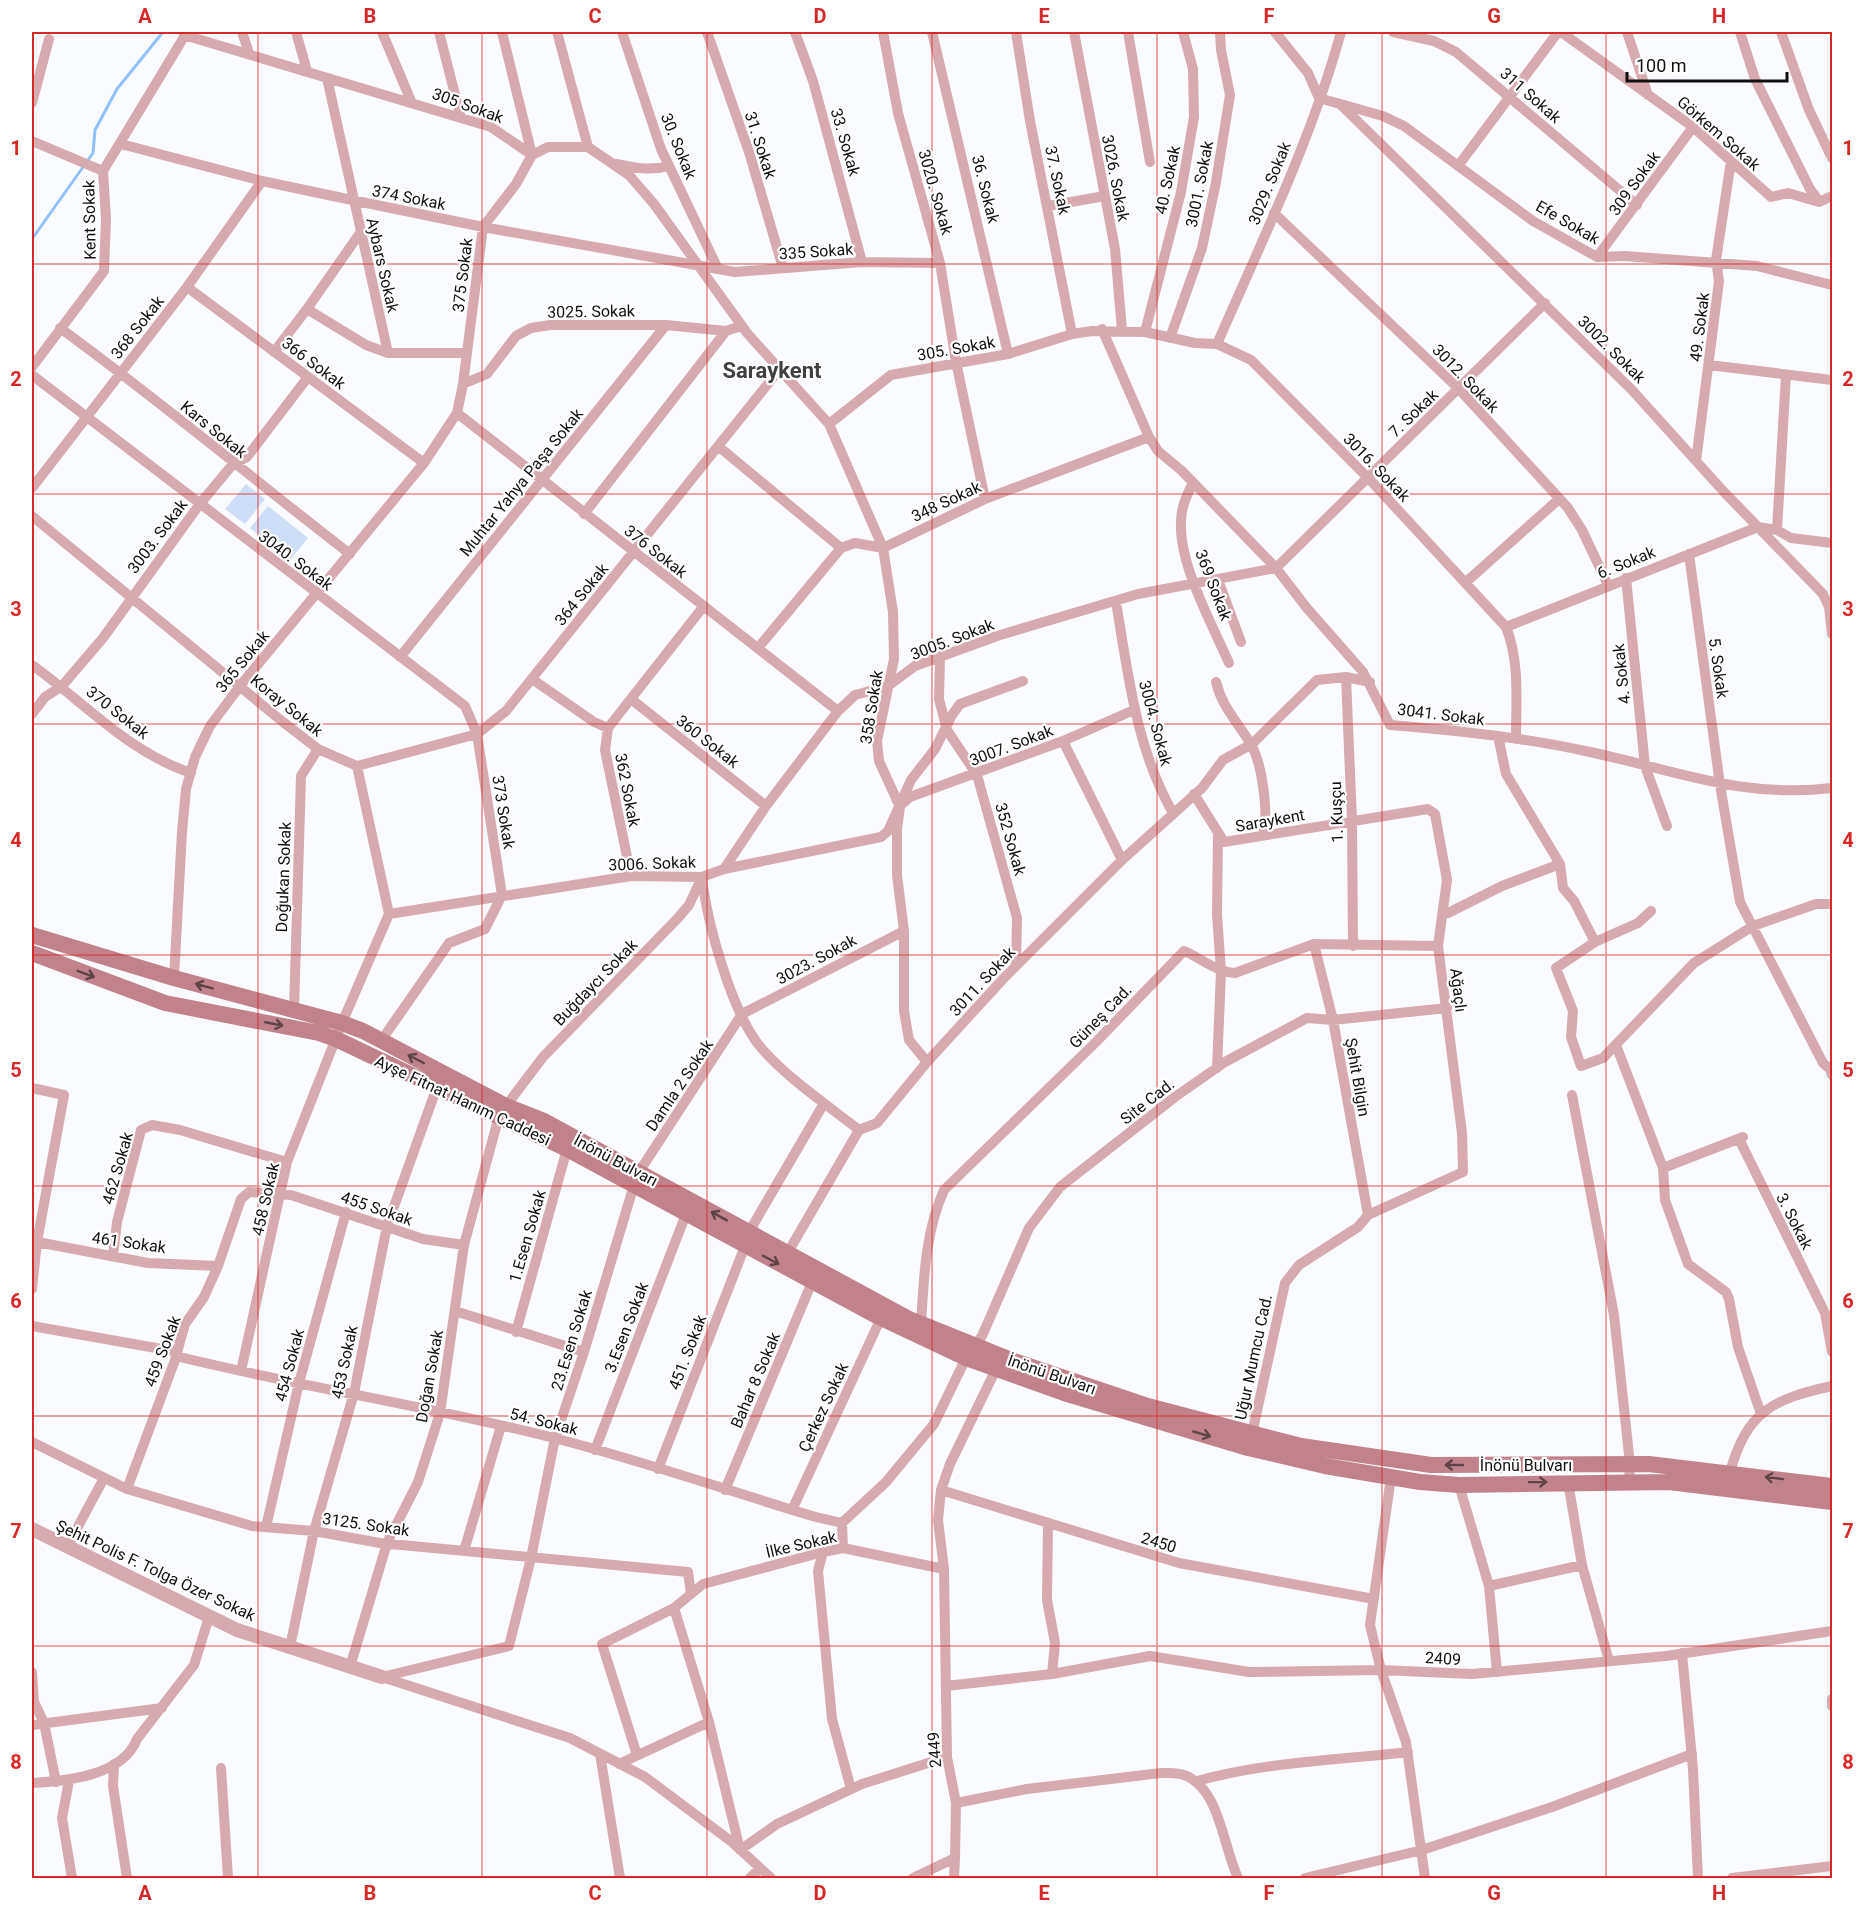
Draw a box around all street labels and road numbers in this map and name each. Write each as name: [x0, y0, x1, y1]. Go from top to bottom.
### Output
street label: 311 Sokak: [1496, 64, 1566, 128]
street label: 305 Sokak: [430, 84, 507, 127]
street label: Görkem Sokak: [1673, 92, 1765, 175]
street label: 33. Sokak: [827, 106, 865, 179]
street label: 31. Sokak: [741, 109, 781, 182]
street label: 30. Sokak: [657, 110, 701, 183]
street label: 3026. Sokak: [1098, 133, 1133, 224]
street label: 3001. Sokak: [1182, 138, 1217, 229]
street label: 3029. Sokak: [1244, 138, 1295, 227]
street label: 40. Sokak: [1151, 143, 1184, 216]
street label: 37. Sokak: [1041, 144, 1074, 217]
street label: 3020. Sokak: [914, 147, 957, 238]
street label: 309 Sokak: [1605, 147, 1665, 219]
street label: 36. Sokak: [968, 153, 1003, 226]
street label: Kent Sokak: [79, 179, 100, 260]
street label: 374 Sokak: [371, 181, 448, 214]
street label: Efe Sokak: [1533, 197, 1604, 249]
street label: Aybars Sokak: [362, 216, 403, 315]
street label: 375 Sokak: [449, 236, 477, 313]
street label: 335 Sokak: [778, 239, 855, 264]
street label: 49. Sokak: [1686, 290, 1713, 363]
street label: 368 Sokak: [107, 291, 168, 363]
street label: 3025. Sokak: [547, 301, 636, 322]
street label: 3002. Sokak: [1574, 312, 1650, 388]
street label: 305. Sokak: [916, 332, 997, 365]
street label: 366 Sokak: [278, 333, 350, 394]
street label: 3012. Sokak: [1428, 340, 1504, 417]
street label: 7. Sokak: [1385, 385, 1442, 441]
street label: Kars Sokak: [177, 397, 251, 462]
street label: Muhtar Yahya Paşa Sokak: [456, 404, 587, 560]
street label: 3016. Sokak: [1339, 429, 1415, 506]
street label: 348 Sokak: [908, 477, 985, 526]
street label: 3003. Sokak: [123, 495, 192, 577]
street label: 376 Sokak: [620, 521, 692, 582]
street label: 3040. Sokak: [255, 526, 337, 595]
street label: 6. Sokak: [1594, 542, 1659, 583]
street label: 369 Sokak: [1191, 547, 1236, 624]
street label: 364 Sokak: [551, 559, 613, 629]
street label: 3005. Sokak: [908, 615, 997, 664]
street label: 365 Sokak: [212, 626, 274, 696]
street label: 5. Sokak: [1705, 637, 1732, 700]
street label: 4. Sokak: [1609, 642, 1634, 705]
street label: 358 Sokak: [856, 668, 887, 745]
street label: Koray Sokak: [247, 670, 327, 741]
street label: 3004. Sokak: [1135, 678, 1176, 769]
street label: 370 Sokak: [82, 682, 154, 743]
street label: 3041. Sokak: [1396, 700, 1487, 729]
street label: 360 Sokak: [672, 711, 744, 772]
street label: 3007. Sokak: [967, 721, 1056, 770]
street label: 362 Sokak: [611, 752, 644, 829]
street label: 373 Sokak: [488, 774, 519, 851]
street label: 1. Kuşçu: [1326, 781, 1347, 843]
street label: 352 Sokak: [991, 801, 1030, 878]
street label: Saraykent: [1234, 805, 1306, 836]
street label: Doğukan Sokak: [272, 821, 295, 933]
street label: 3006. Sokak: [608, 852, 697, 875]
street label: 3023. Sokak: [773, 930, 860, 988]
street label: Buğdaycı Sokak: [549, 935, 642, 1029]
street label: 3011. Sokak: [946, 942, 1020, 1020]
street label: Ağaçlı: [1446, 967, 1471, 1013]
street label: Güneş Cad.: [1065, 980, 1136, 1052]
street label: Damla 2 Sokak: [642, 1035, 718, 1135]
street label: Şehit Bilgin: [1341, 1036, 1374, 1118]
street label: Ayşe Fitnat Hanım Caddesi: [372, 1051, 554, 1150]
street label: Site Cad.: [1116, 1074, 1178, 1128]
street label: 462 Sokak: [98, 1129, 137, 1207]
street label: İnönü Bulvarı: [571, 1130, 661, 1191]
street label: 458 Sokak: [248, 1160, 283, 1238]
street label: 455 Sokak: [339, 1187, 416, 1230]
street label: 1.Esen Sokak: [505, 1187, 550, 1285]
street label: 3. Sokak: [1772, 1190, 1817, 1253]
street label: 461 Sokak: [91, 1228, 168, 1257]
street label: 3.Esen Sokak: [601, 1278, 653, 1375]
street label: 23.Esen Sokak: [547, 1287, 596, 1393]
street label: Uğur Mumcu Cad.: [1231, 1293, 1276, 1422]
street label: 451. Sokak: [664, 1311, 711, 1392]
street label: 459 Sokak: [140, 1312, 185, 1389]
street label: 453 Sokak: [327, 1323, 362, 1401]
street label: 454 Sokak: [271, 1326, 309, 1404]
street label: Doğan Sokak: [412, 1327, 447, 1424]
street label: Bahar 8 Sokak: [727, 1329, 784, 1431]
street label: İnönü Bulvarı: [1005, 1350, 1099, 1398]
street label: Çerkez Sokak: [795, 1359, 853, 1455]
street label: 54. Sokak: [508, 1404, 581, 1439]
street label: İnönü Bulvarı: [1480, 1456, 1572, 1475]
street label: 3125. Sokak: [321, 1509, 412, 1540]
street label: Şehit Polis F. Tolga Özer Sokak: [53, 1516, 259, 1625]
street label: İlke Sokak: [764, 1527, 839, 1562]
street label: 2450: [1139, 1528, 1179, 1557]
street label: 2409: [1425, 1648, 1461, 1669]
street label: 2449: [924, 1731, 945, 1769]

